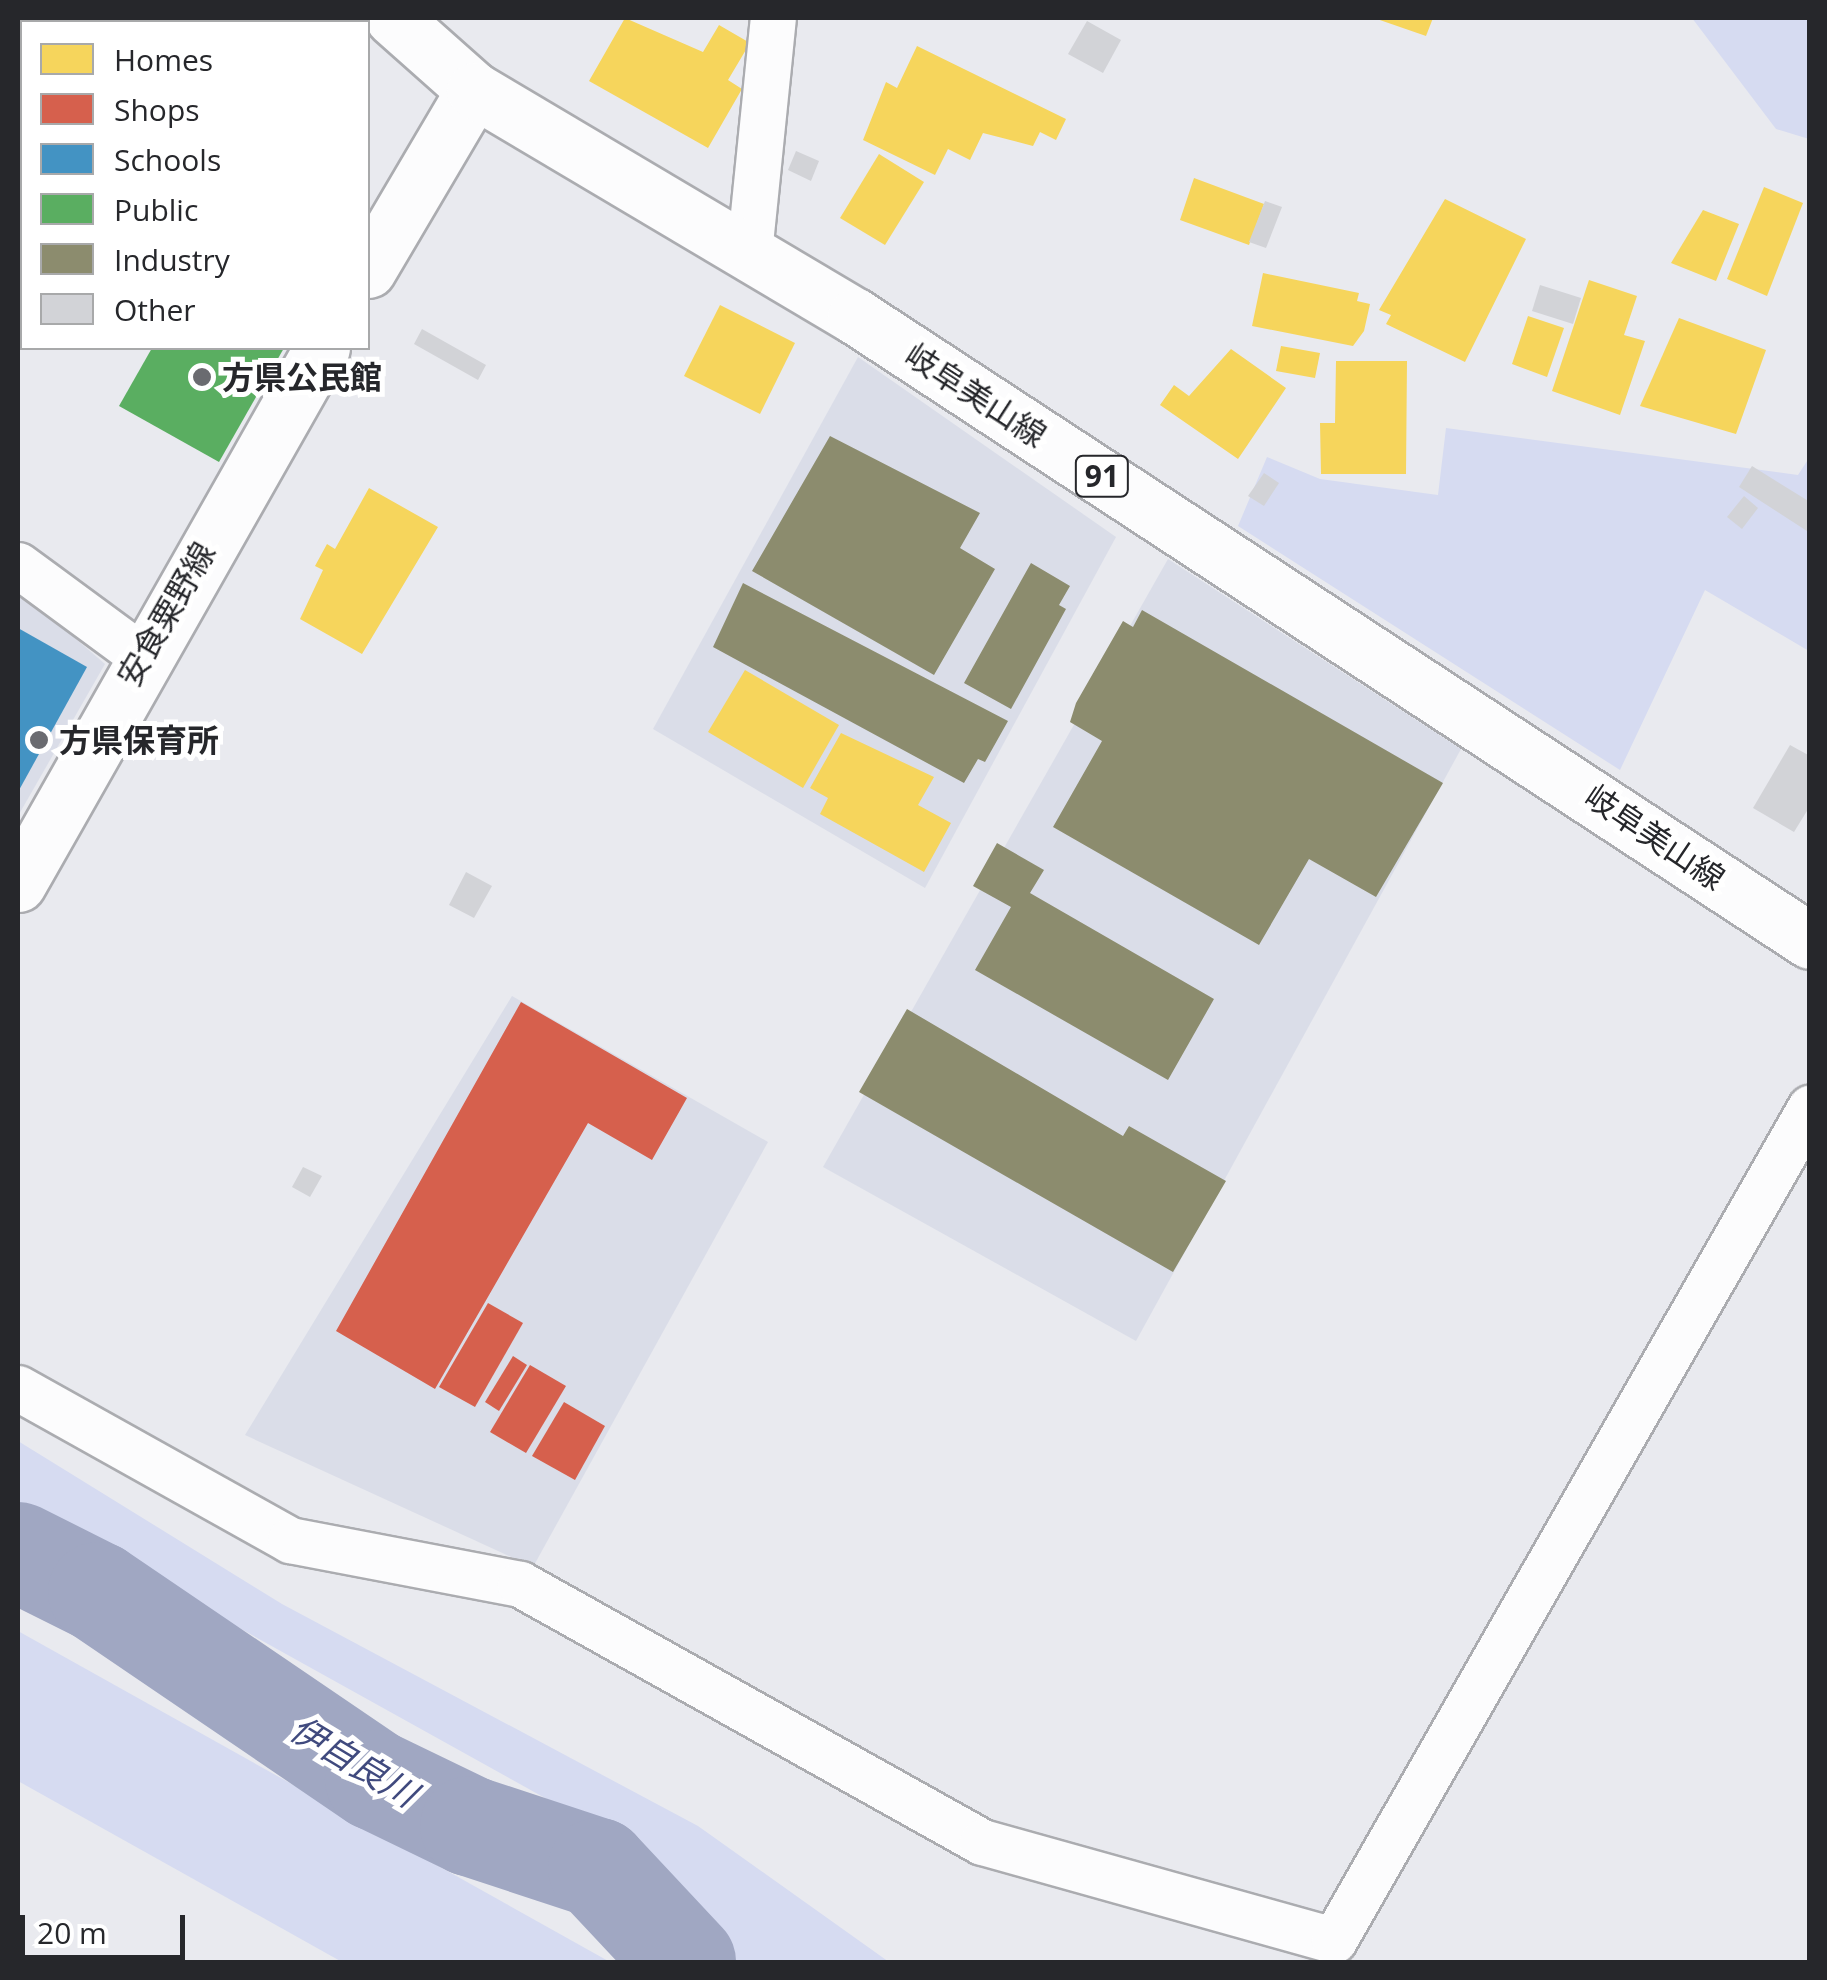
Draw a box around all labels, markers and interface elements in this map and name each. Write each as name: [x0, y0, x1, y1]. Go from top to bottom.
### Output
legend: [20, 20, 370, 350]
text: Homes: [114, 39, 213, 80]
text: Shops: [114, 89, 200, 130]
text: Schools: [114, 139, 221, 180]
text: Public: [114, 189, 198, 230]
text: Industry: [114, 239, 230, 280]
text: Other: [114, 289, 196, 330]
street label: 岐阜美山線: [898, 335, 1054, 455]
place label: 方県公民館: [222, 358, 382, 396]
marker: 方県公民館: [191, 366, 213, 388]
road number: 91: [1074, 451, 1130, 501]
street label: 安食粟野線: [109, 535, 223, 693]
place label: 方県保育所: [59, 721, 219, 759]
marker: 方県保育所: [28, 729, 50, 751]
street label: 岐阜美山線: [1578, 776, 1732, 898]
water label: 伊自良川: [283, 1707, 425, 1815]
scale bar: [25, 1895, 190, 1957]
text: 20 m: [37, 1912, 107, 1953]

